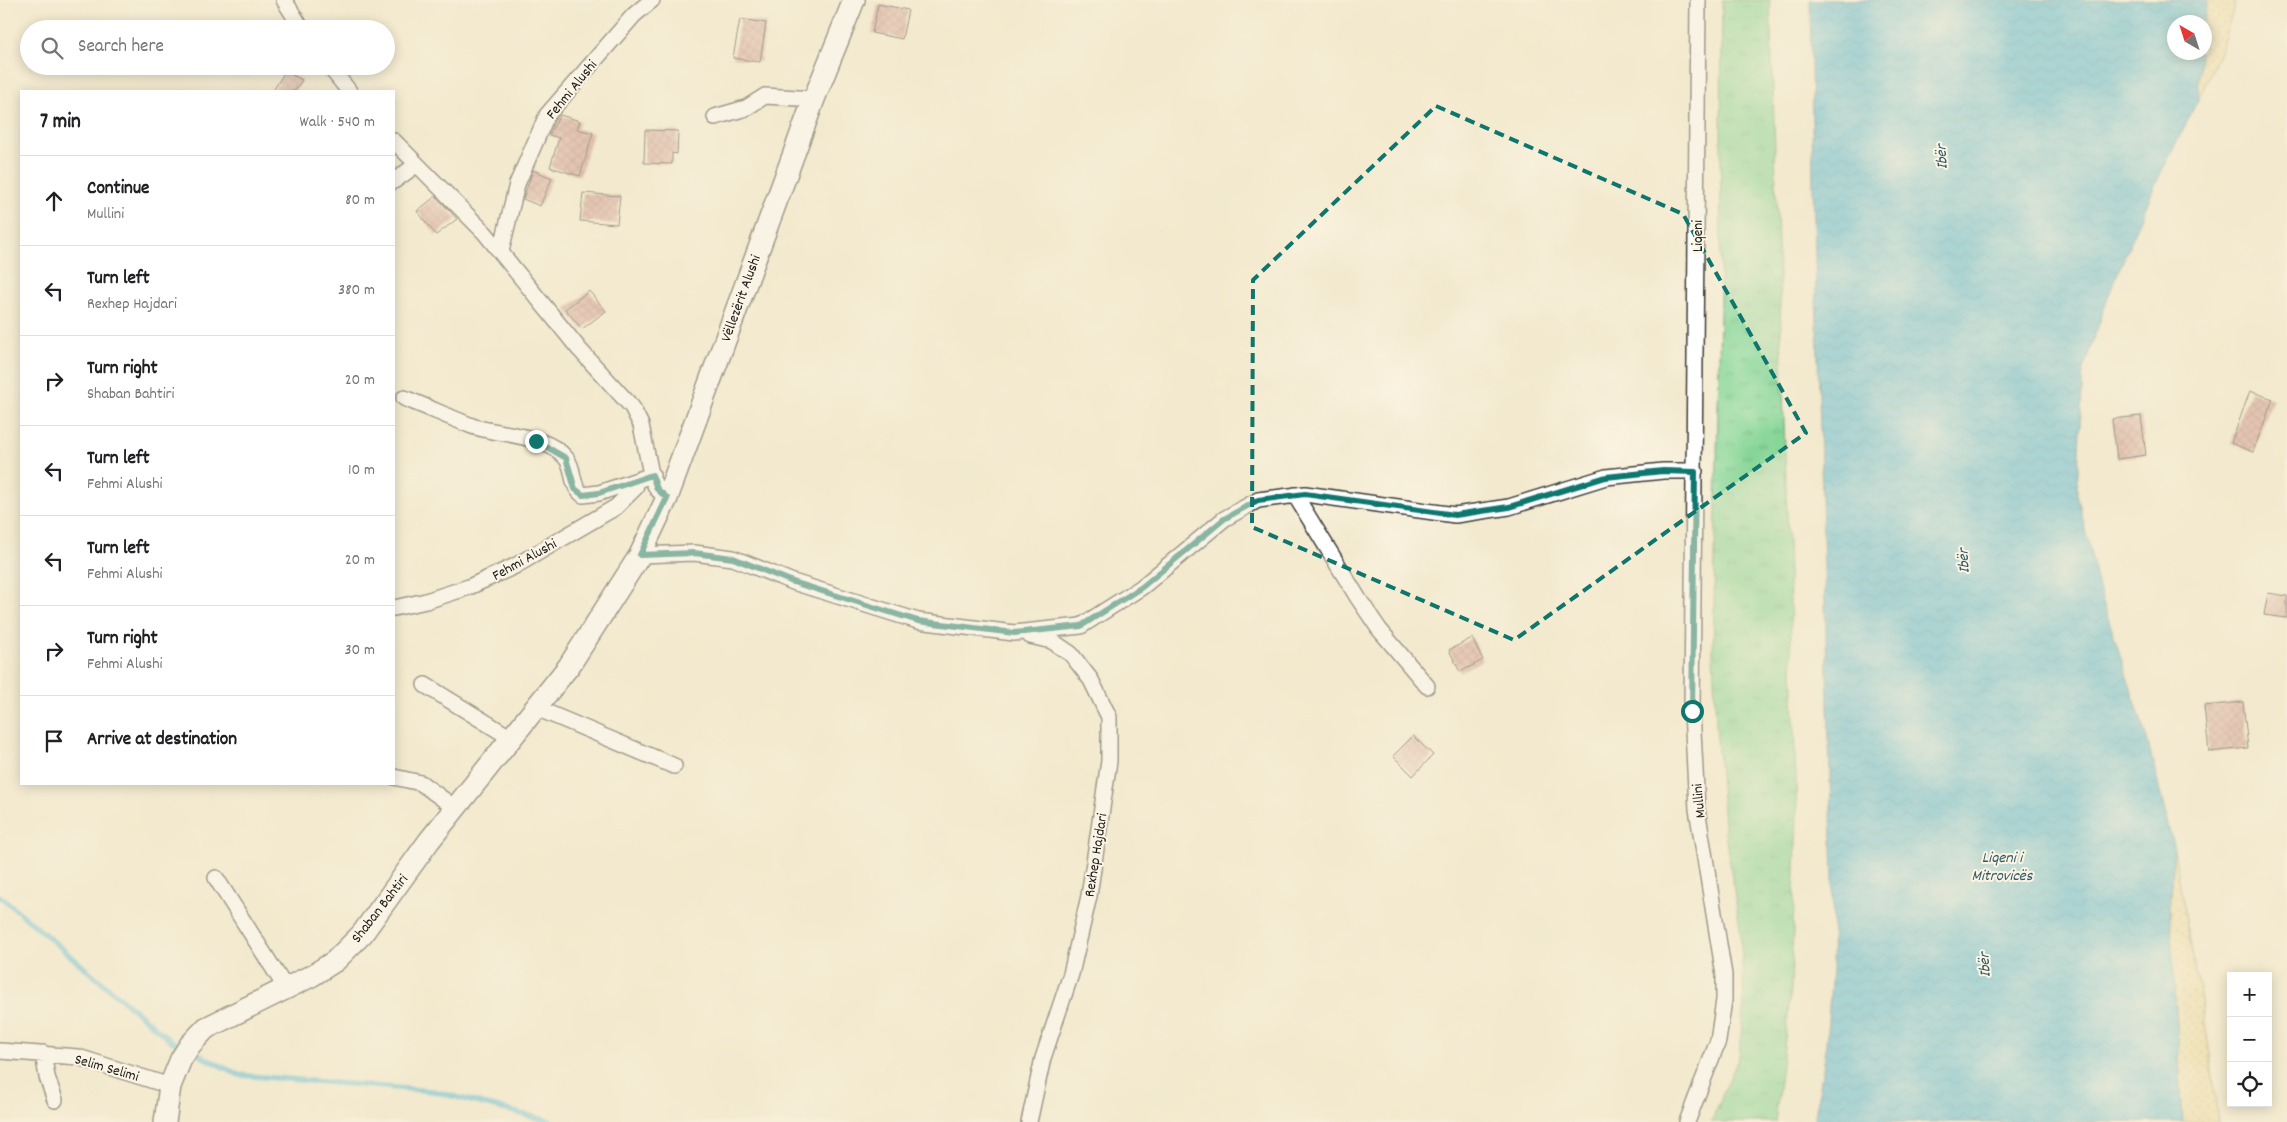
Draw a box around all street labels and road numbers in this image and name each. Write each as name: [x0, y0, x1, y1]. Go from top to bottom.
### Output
street label: Fehmi Alushi: [542, 56, 604, 125]
street label: Liqeni: [1688, 220, 1710, 252]
street label: Vëllezërit Alushi: [716, 252, 768, 345]
street label: Fehmi Alushi: [489, 534, 561, 588]
street label: Mullini: [1687, 782, 1713, 819]
street label: Rexhep Hajdari: [1080, 812, 1114, 899]
street label: Shaban Bahtiri: [347, 870, 415, 948]
street label: Selim Selimi: [72, 1049, 141, 1089]

